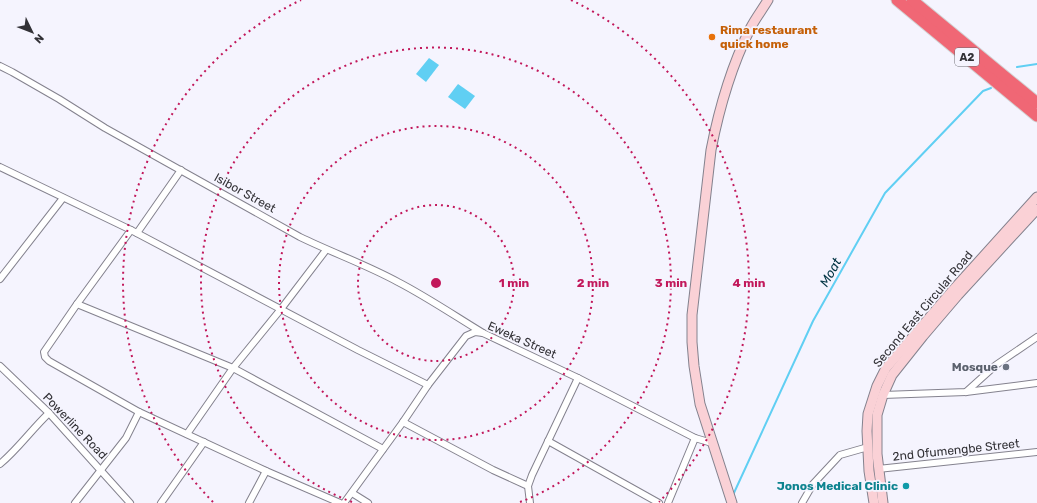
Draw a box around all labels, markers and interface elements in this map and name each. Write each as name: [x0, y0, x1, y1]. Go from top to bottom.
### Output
north arrow: [12, 12, 52, 52]
place label: Rima restaurant quick home: [720, 23, 818, 51]
text: N: [31, 31, 46, 46]
marker: Rima restaurant quick home: [707, 32, 717, 42]
road number: A2: [955, 48, 979, 66]
street label: Isibor Street: [212, 170, 279, 216]
street label: Second East Circular Road: [870, 248, 976, 370]
water label: Moat: [817, 254, 845, 289]
centre of rings: [429, 276, 443, 290]
text: 1 min: [499, 276, 530, 290]
text: 2 min: [577, 276, 610, 290]
text: 3 min: [655, 276, 688, 290]
text: 4 min: [733, 276, 766, 290]
street label: Eweka Street: [486, 319, 559, 362]
place label: Mosque: [952, 360, 998, 374]
marker: Mosque: [1001, 362, 1011, 372]
street label: Powerline Road: [40, 390, 110, 462]
street label: 2nd Ofumengbe Street: [892, 436, 1021, 464]
place label: Jonos Medical Clinic: [777, 479, 898, 493]
marker: Jonos Medical Clinic: [901, 481, 911, 491]

